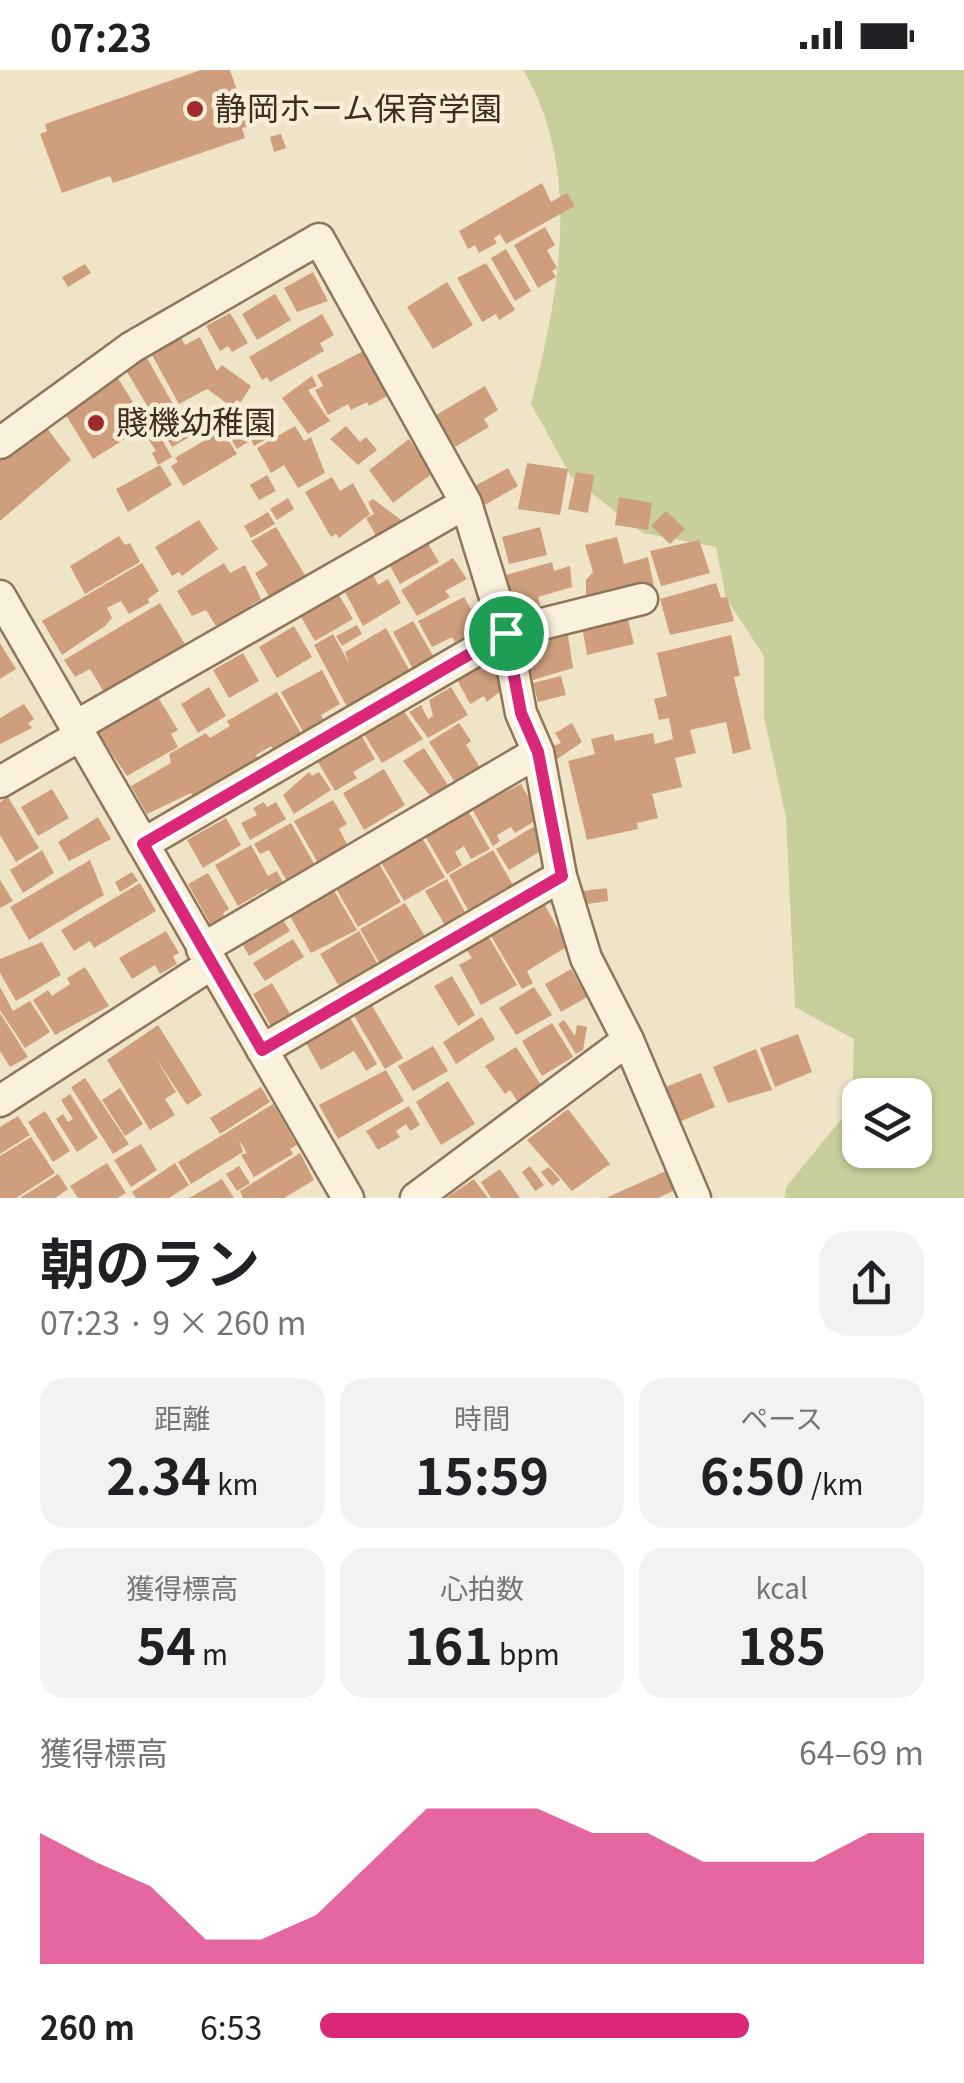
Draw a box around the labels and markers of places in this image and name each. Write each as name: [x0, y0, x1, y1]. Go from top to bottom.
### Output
place label: 静岡ホーム保育学園: [215, 83, 502, 129]
marker: 静岡ホーム保育学園: [184, 98, 206, 120]
place label: 賤機幼稚園: [116, 397, 276, 443]
marker: 賤機幼稚園: [85, 412, 107, 434]
pin: [464, 591, 549, 676]

